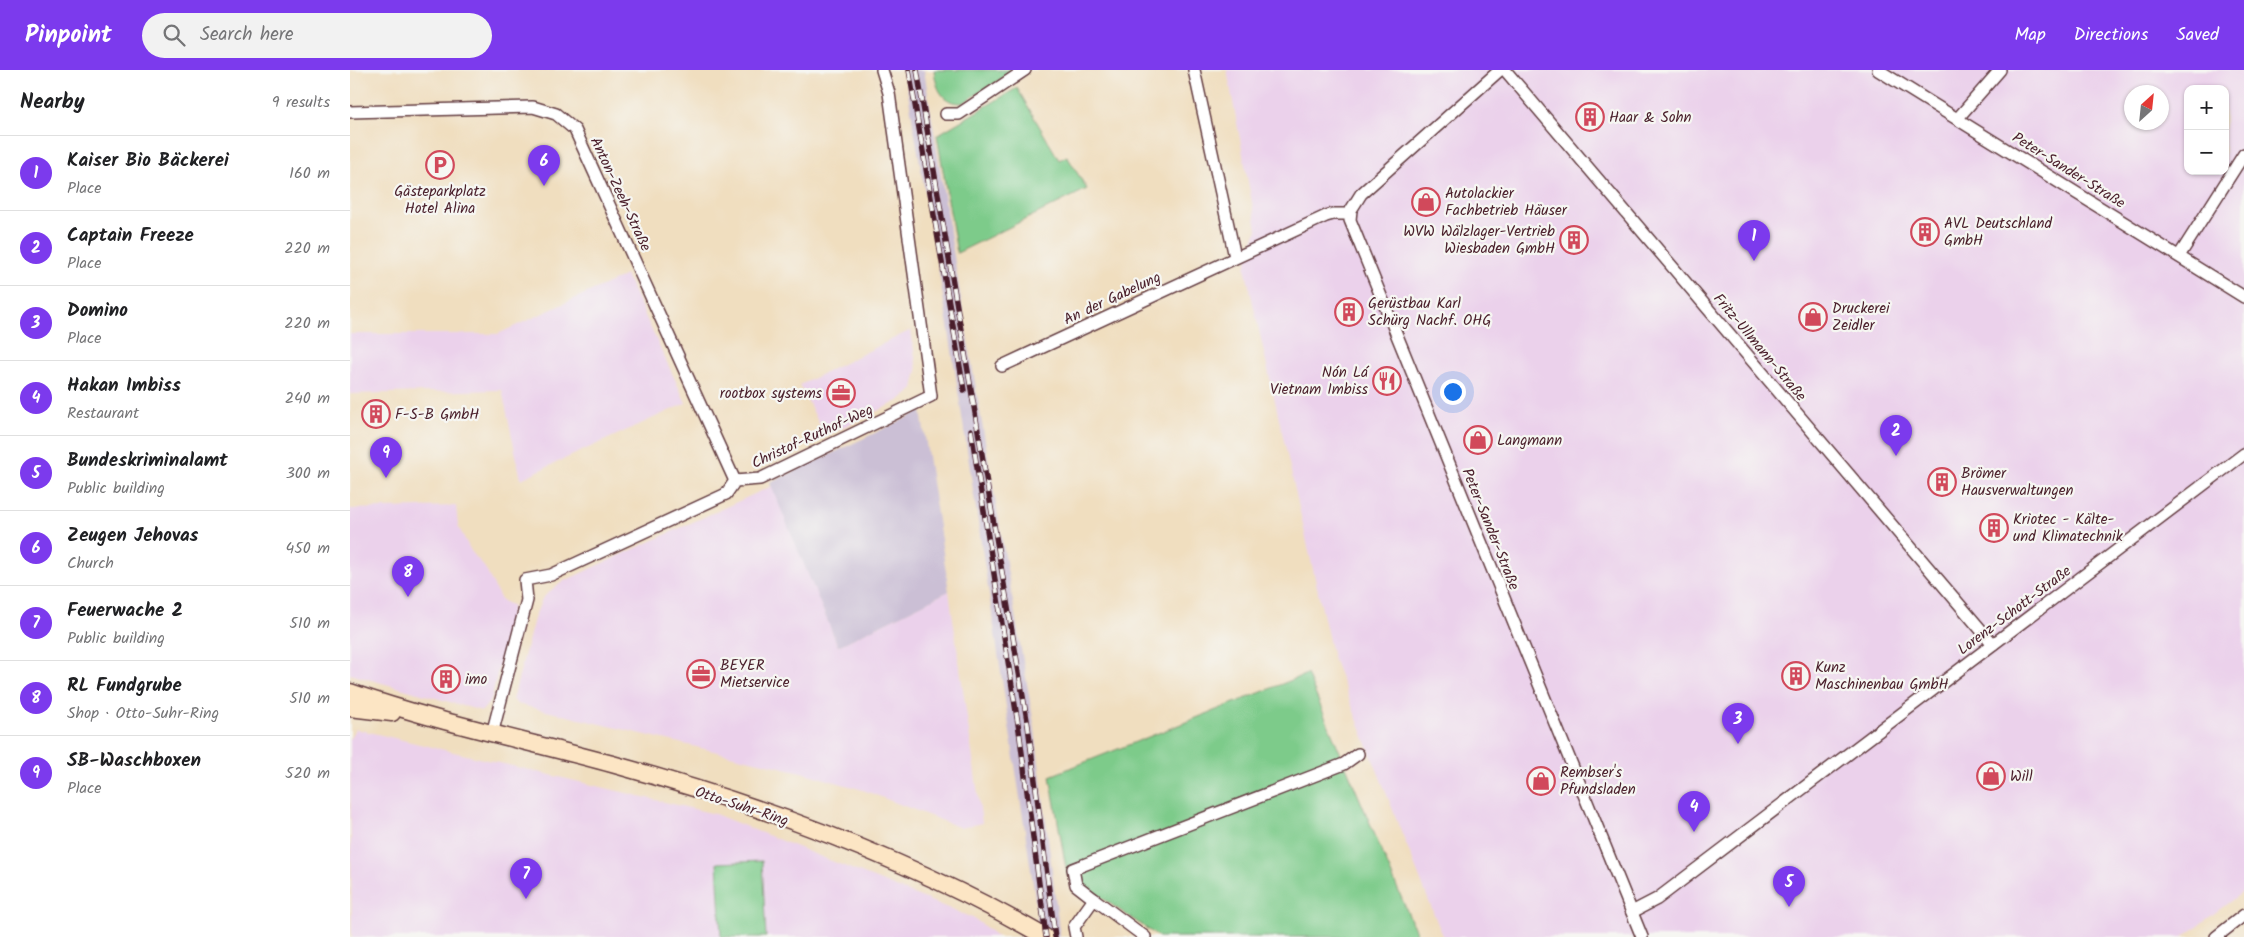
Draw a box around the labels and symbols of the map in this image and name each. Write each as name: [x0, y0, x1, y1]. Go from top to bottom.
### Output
north arrow: [2124, 85, 2169, 130]
building icon: Haar & Sohn: [1575, 102, 1605, 132]
place label: Haar & Sohn: [1609, 106, 1691, 130]
street label: Peter-Sander-Straße: [2007, 126, 2130, 216]
street label: Anton-Zeeh-Straße: [583, 133, 657, 256]
pin: 6: [528, 145, 560, 186]
parking icon: Gästeparkplatz Hotel Alina: [425, 150, 455, 180]
place label: Gästeparkplatz Hotel Alina: [394, 180, 486, 221]
place label: Autolackier Fachbetrieb Häuser: [1445, 182, 1568, 223]
shop icon: Autolackier Fachbetrieb Häuser: [1411, 187, 1441, 217]
place label: AVL Deutschland GmbH: [1944, 212, 2053, 253]
building icon: AVL Deutschland GmbH: [1910, 217, 1940, 247]
place label: WVW Wälzlager-Vertrieb Wiesbaden GmbH: [1403, 220, 1555, 261]
pin: 1: [1738, 220, 1770, 261]
building icon: WVW Wälzlager-Vertrieb Wiesbaden GmbH: [1559, 225, 1589, 255]
street label: An der Gabelung: [1060, 266, 1165, 332]
street label: Fritz-Ullmann-Straße: [1707, 288, 1812, 407]
place label: Gerüstbau Karl Schürg Nachf. OHG: [1368, 292, 1492, 333]
building icon: Gerüstbau Karl Schürg Nachf. OHG: [1334, 297, 1364, 327]
place label: Druckerei Zeidler: [1832, 297, 1891, 338]
shop icon: Druckerei Zeidler: [1798, 302, 1828, 332]
place label: Nón Lá Vietnam Imbiss: [1270, 361, 1370, 402]
restaurant icon: Nón Lá Vietnam Imbiss: [1372, 366, 1402, 396]
office icon: rootbox systems: [826, 378, 856, 408]
your location: [1440, 379, 1466, 405]
place label: rootbox systems: [720, 382, 823, 406]
street label: Christof-Ruthof-Weg: [748, 398, 877, 476]
building icon: F-S-B GmbH: [361, 399, 391, 429]
place label: F-S-B GmbH: [395, 403, 479, 427]
pin: 2: [1880, 415, 1912, 456]
shop icon: Langmann: [1463, 425, 1493, 455]
place label: Langmann: [1497, 429, 1562, 453]
pin: 9: [370, 437, 402, 478]
place label: Brömer Hausverwaltungen: [1961, 462, 2073, 503]
street label: Peter-Sander-Straße: [1455, 465, 1526, 594]
building icon: Brömer Hausverwaltungen: [1927, 467, 1957, 497]
place label: Kriotec - Kälte- und Klimatechnik: [2013, 508, 2124, 549]
building icon: Kriotec - Kälte- und Klimatechnik: [1979, 513, 2009, 543]
pin: 8: [392, 556, 424, 597]
street label: Lorenz-Schott-Straße: [1952, 560, 2077, 662]
place label: BEYER Mietservice: [720, 654, 790, 695]
place label: Kunz Maschinenbau GmbH: [1815, 656, 1948, 697]
office icon: BEYER Mietservice: [686, 659, 716, 689]
building icon: Kunz Maschinenbau GmbH: [1781, 661, 1811, 691]
building icon: imo: [431, 664, 461, 694]
place label: imo: [465, 668, 488, 692]
pin: 3: [1722, 703, 1754, 744]
place label: Rembser's Pfundsladen: [1560, 761, 1636, 802]
shop icon: Will: [1976, 761, 2006, 791]
place label: Will: [2010, 765, 2033, 789]
shop icon: Rembser's Pfundsladen: [1526, 766, 1556, 796]
street label: Otto-Suhr-Ring: [692, 781, 792, 833]
pin: 4: [1678, 791, 1710, 832]
pin: 7: [510, 858, 542, 899]
pin: 5: [1773, 866, 1805, 907]

